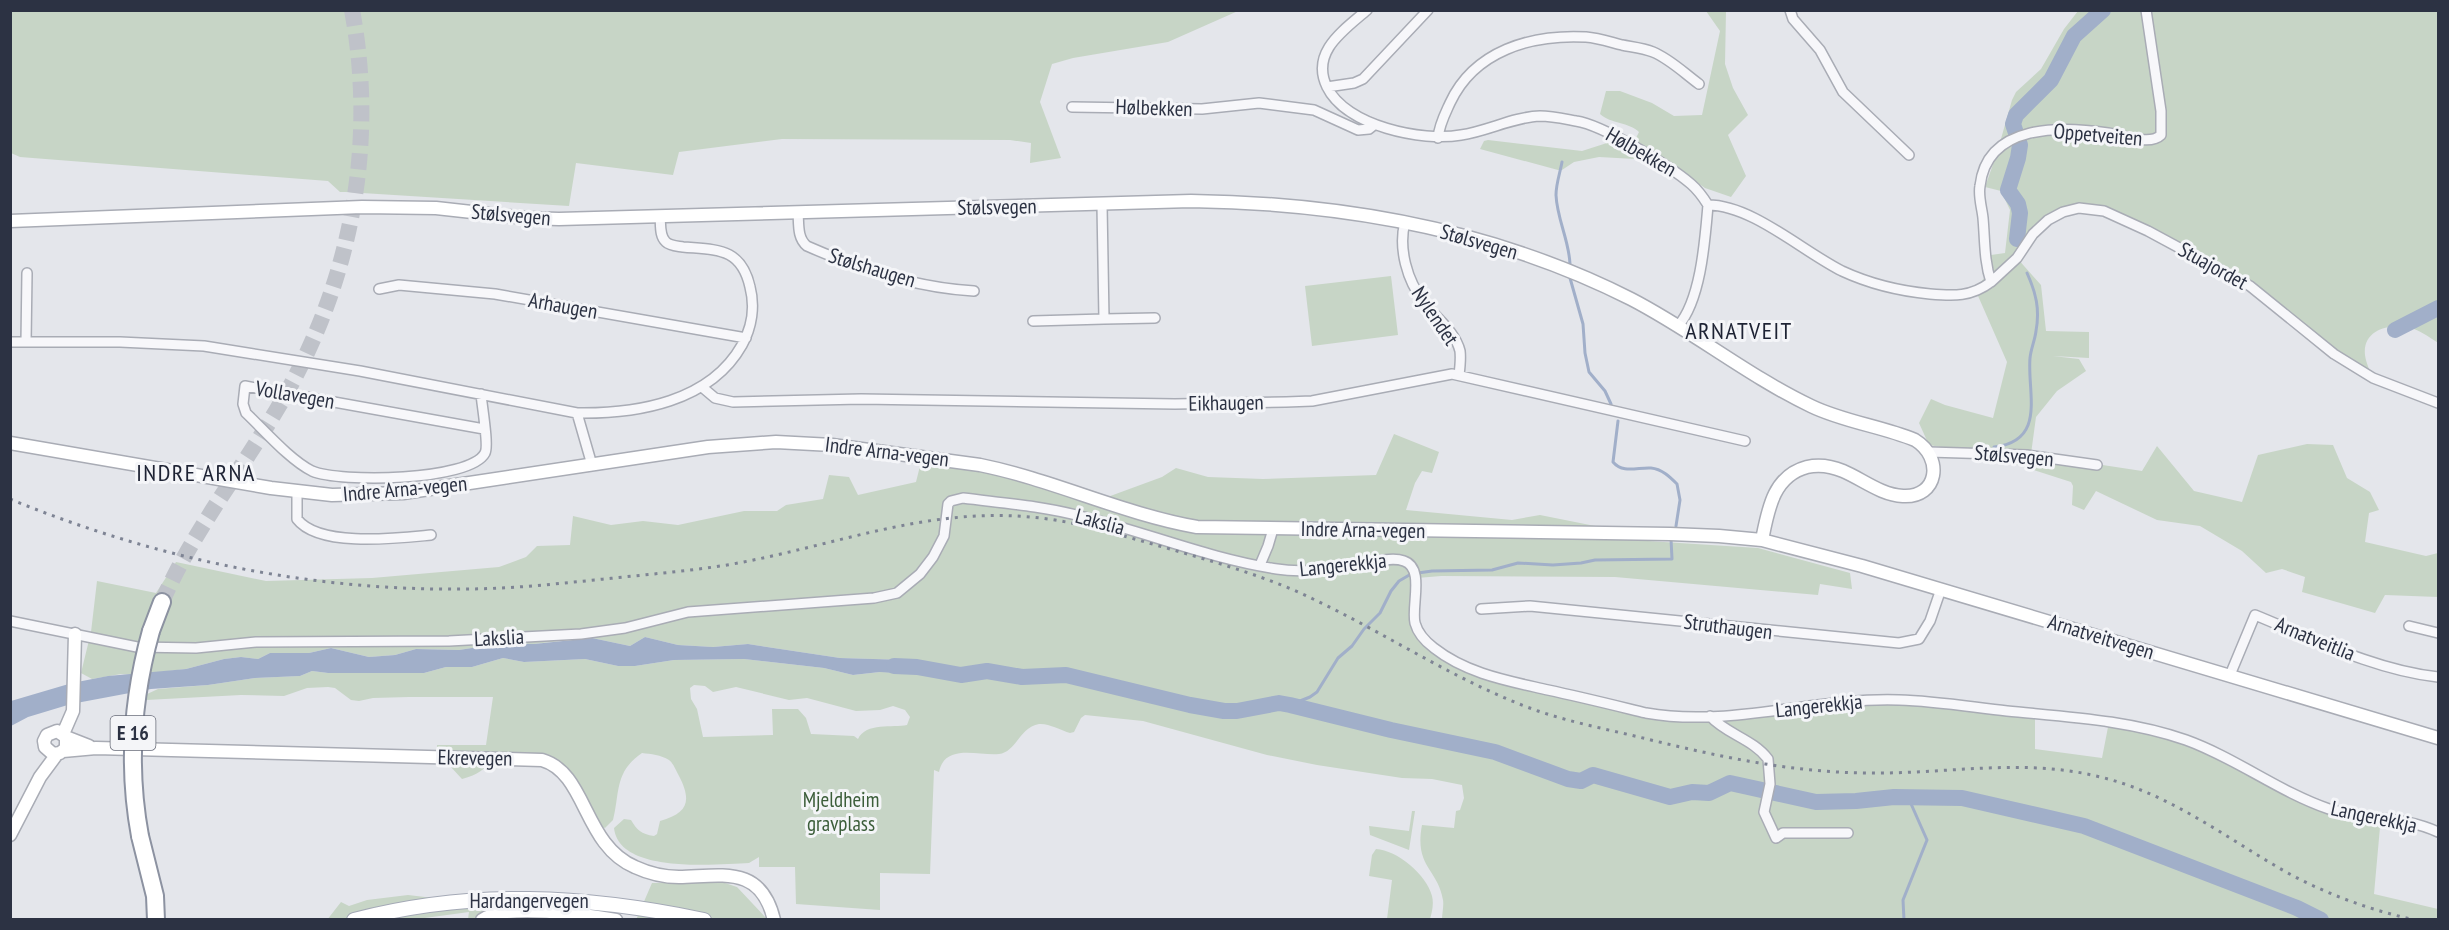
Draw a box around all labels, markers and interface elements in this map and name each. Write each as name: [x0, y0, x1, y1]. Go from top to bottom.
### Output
street label: Hølbekken: [1115, 93, 1193, 122]
street label: Oppetveiten: [2053, 117, 2144, 152]
street label: Hølbekken: [1601, 121, 1681, 183]
street label: Stølsvegen: [957, 192, 1037, 221]
street label: Stølsvegen: [470, 198, 552, 231]
street label: Stølsvegen: [1437, 218, 1521, 265]
street label: Stuajordet: [2174, 236, 2253, 296]
street label: Stølshaugen: [825, 242, 919, 294]
street label: Nylendet: [1406, 281, 1465, 351]
street label: Arhaugen: [527, 286, 600, 325]
district label: ARNATVEIT: [1685, 315, 1793, 346]
street label: Vollavegen: [253, 374, 337, 415]
street label: Eikhaugen: [1188, 388, 1264, 417]
street label: Indre Arna-vegen: [824, 431, 951, 472]
street label: Stølsvegen: [1973, 439, 2055, 472]
district label: INDRE ARNA: [136, 457, 256, 488]
street label: Indre Arna-vegen: [342, 470, 468, 507]
street label: Lakslia: [1073, 502, 1128, 541]
street label: Indre Arna-vegen: [1301, 515, 1426, 544]
street label: Langerekkja: [1298, 547, 1388, 582]
street label: Struthaugen: [1682, 608, 1774, 645]
street label: Arnatveitvegen: [2045, 608, 2158, 665]
street label: Arnatveitlia: [2271, 610, 2359, 667]
street label: Lakslia: [473, 623, 525, 652]
street label: Langerekkja: [1774, 688, 1864, 723]
road number: E 16: [110, 716, 156, 750]
street label: Ekrevegen: [437, 743, 513, 772]
park label: Mjeldheim gravplass: [803, 786, 879, 837]
street label: Langerekkja: [2329, 794, 2420, 839]
street label: Hardangervegen: [469, 887, 589, 914]

